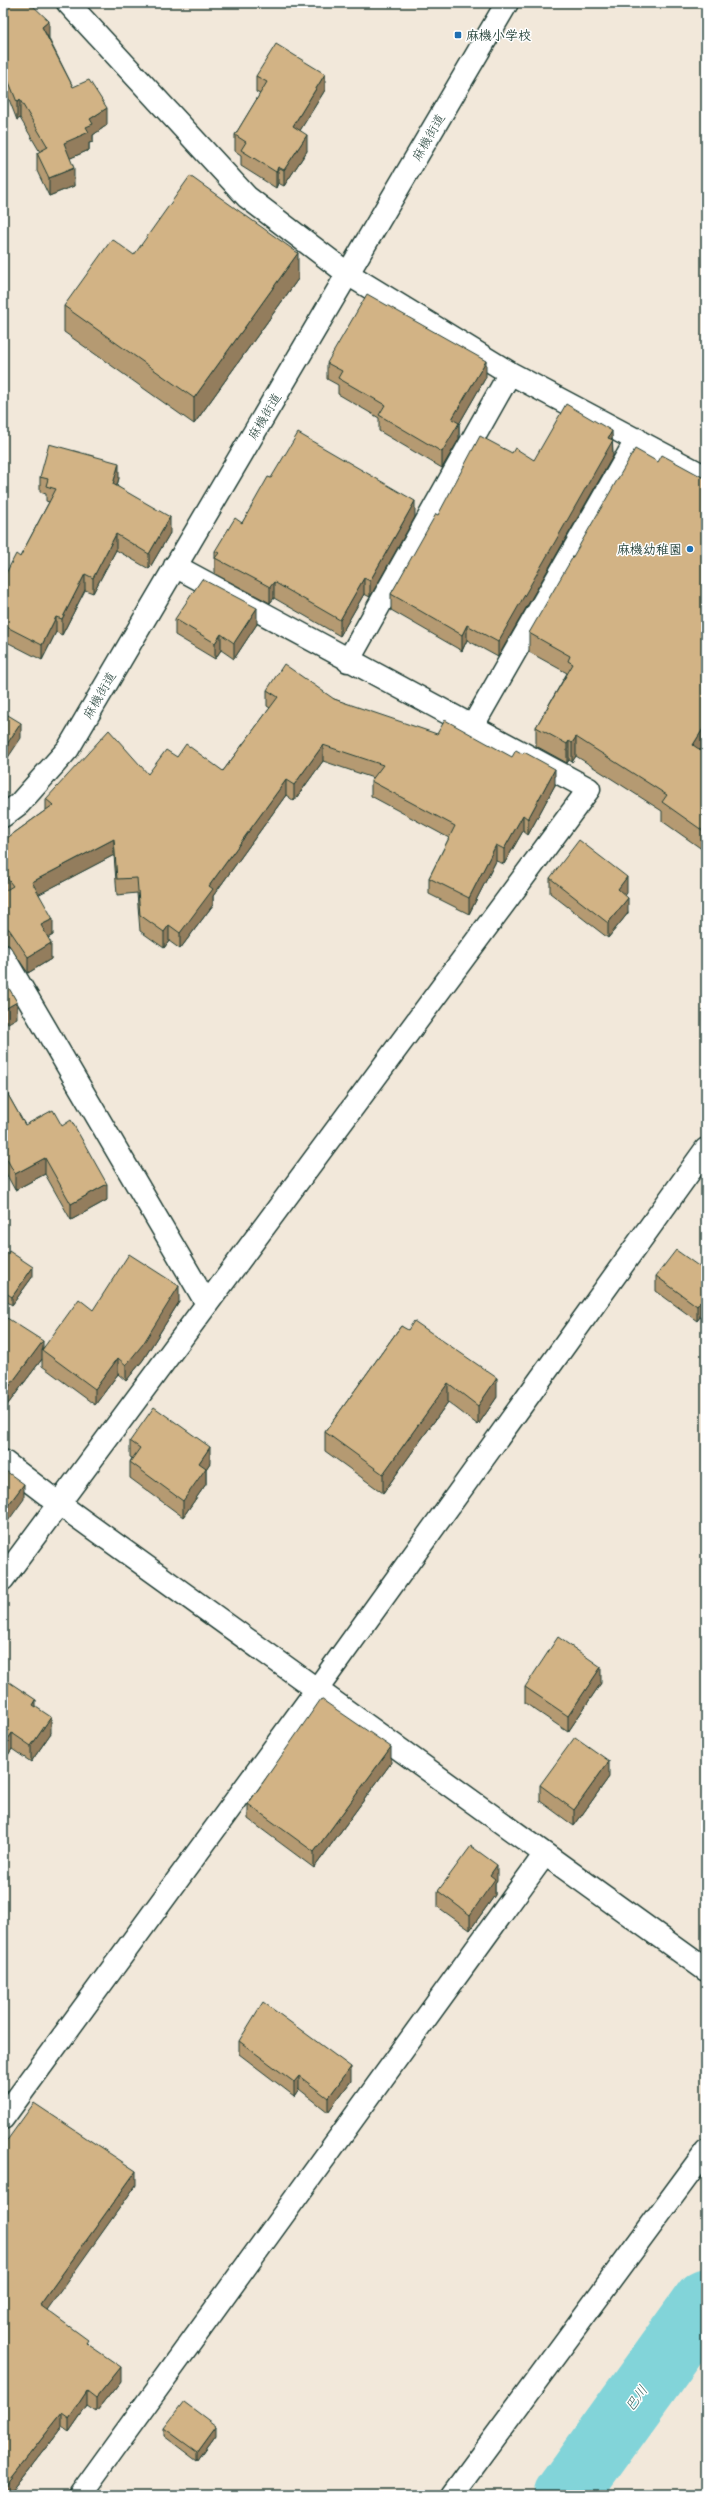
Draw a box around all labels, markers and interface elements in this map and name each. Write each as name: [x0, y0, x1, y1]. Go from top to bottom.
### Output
place label: 麻機小学校: [466, 26, 531, 44]
marker: 麻機小学校: [453, 30, 463, 40]
street label: 麻機街道: [407, 110, 449, 164]
street label: 麻機街道: [243, 389, 285, 443]
place label: 麻機幼稚園: [617, 540, 682, 558]
marker: 麻機幼稚園: [685, 544, 695, 554]
street label: 麻機街道: [78, 668, 120, 722]
water label: 巴川: [620, 2381, 652, 2415]

